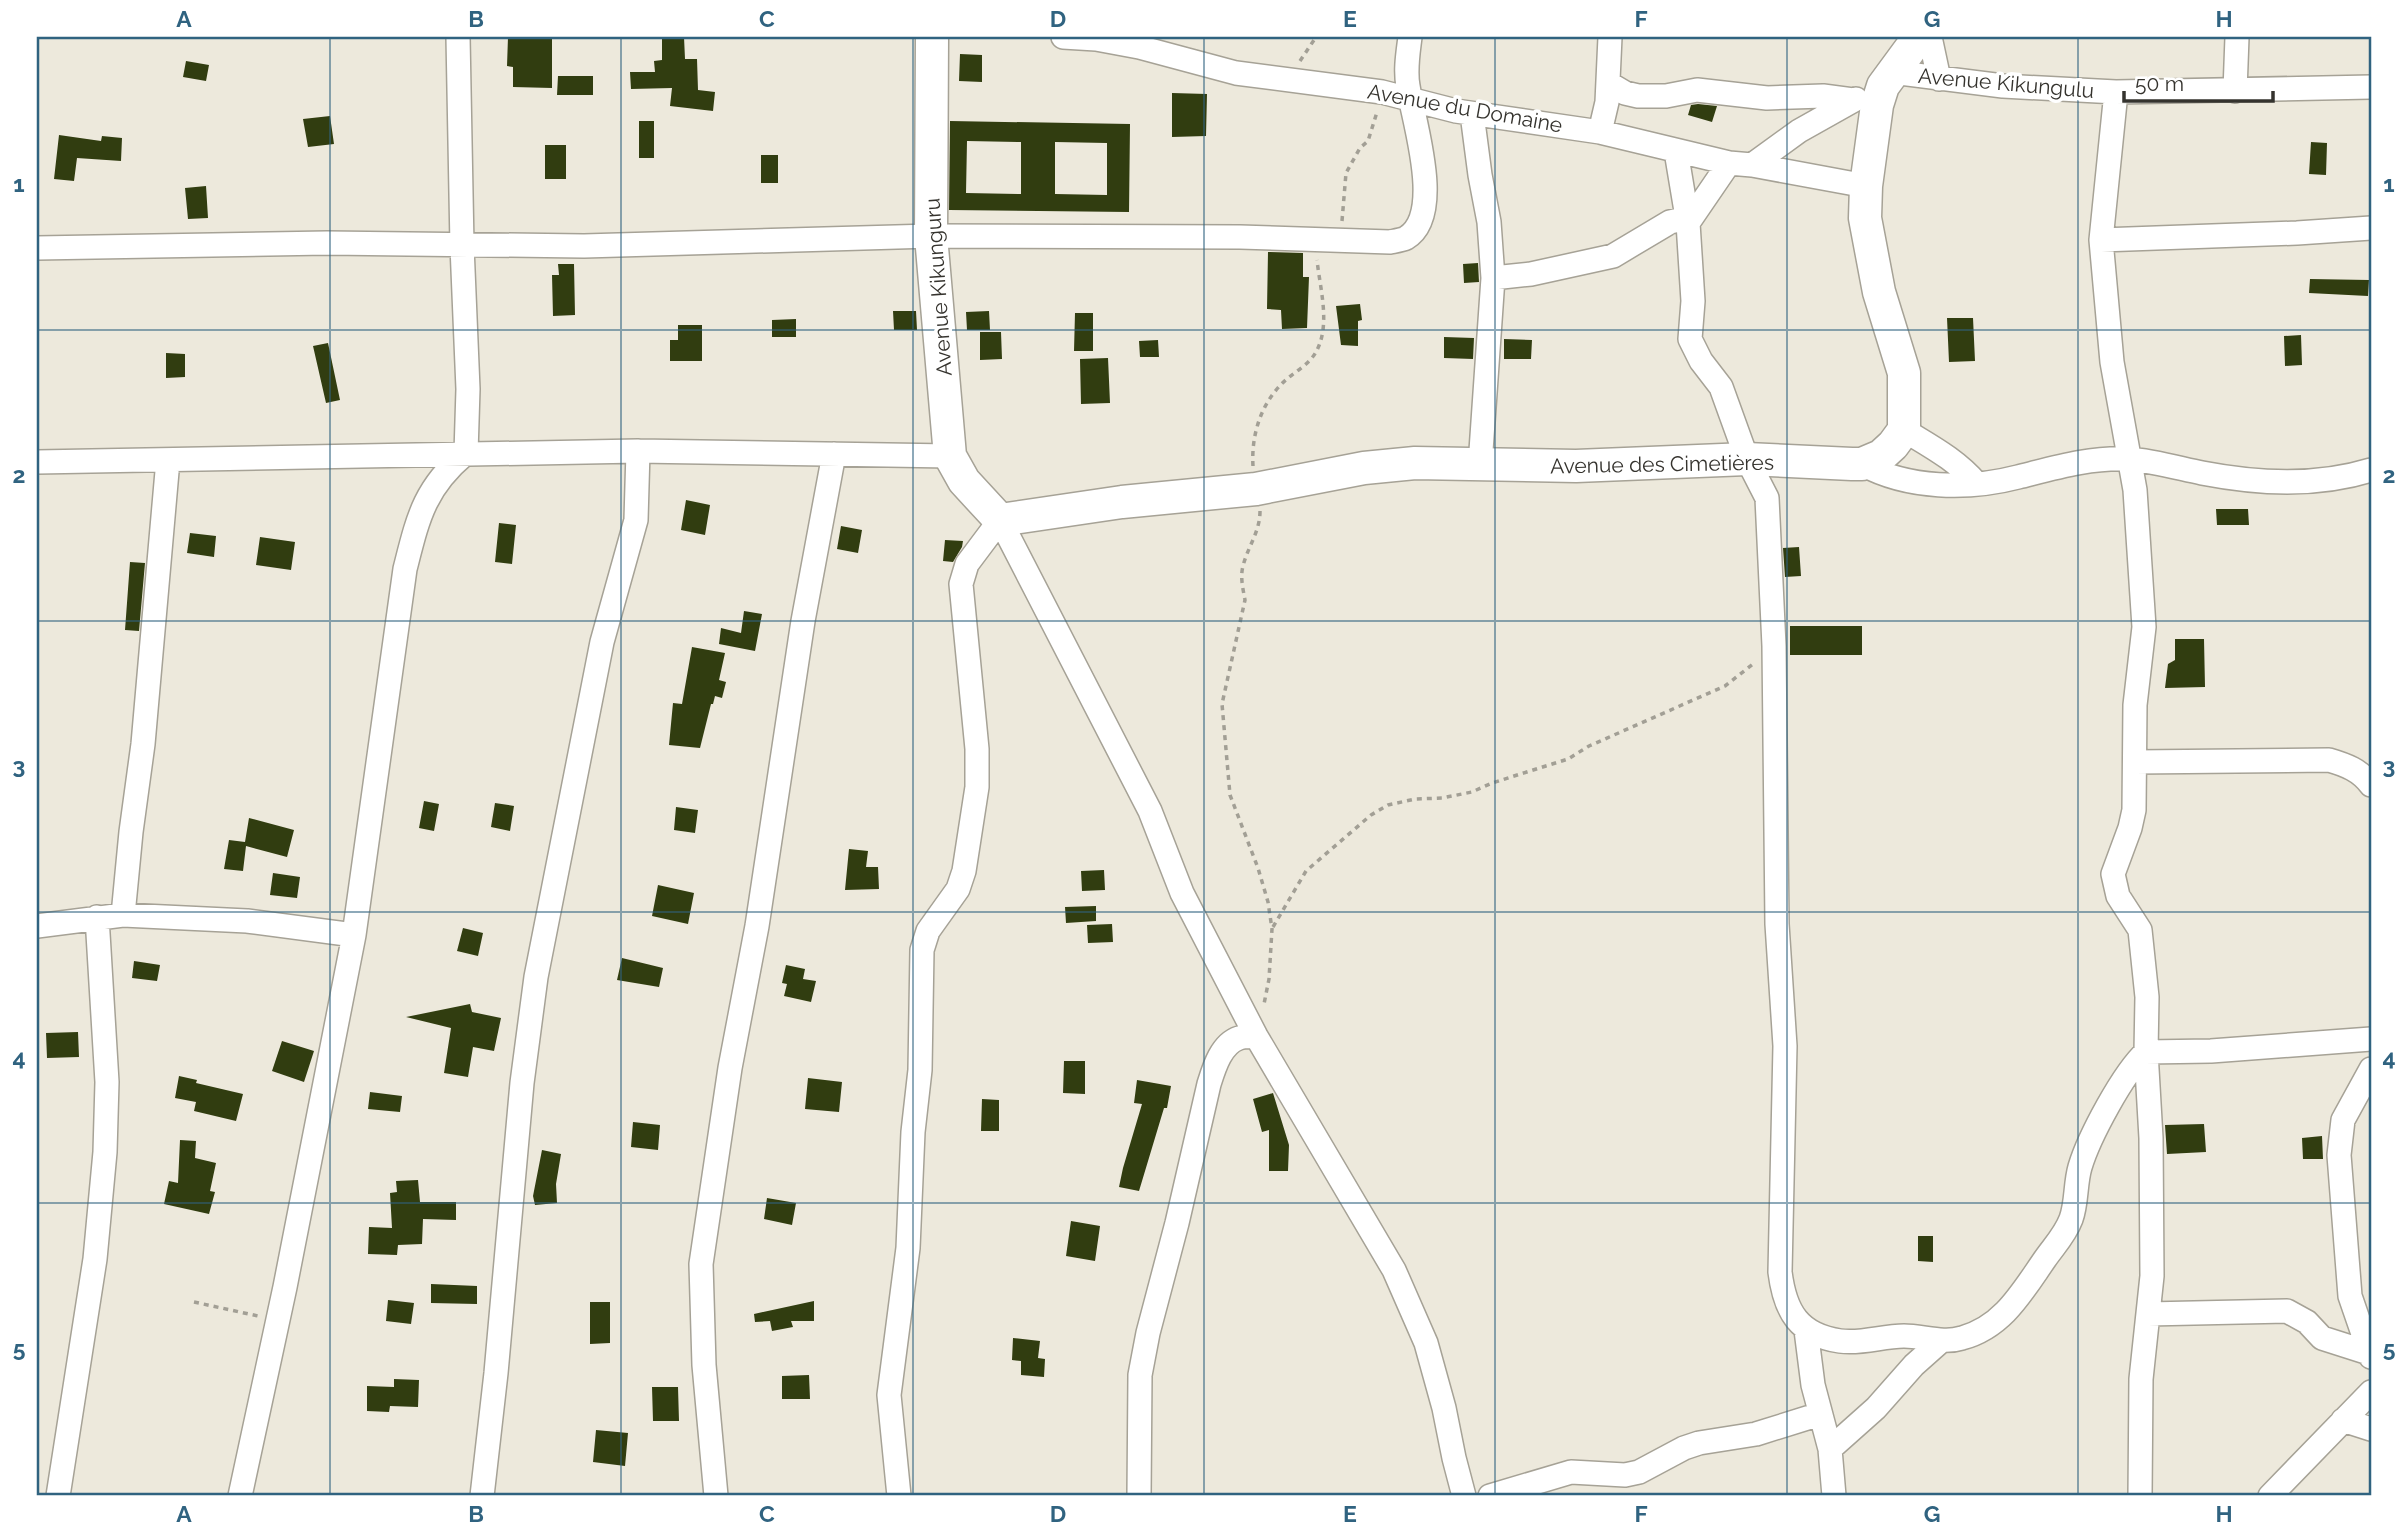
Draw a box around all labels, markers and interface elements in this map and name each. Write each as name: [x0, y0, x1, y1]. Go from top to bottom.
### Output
text: A: [176, 5, 192, 32]
text: B: [468, 5, 484, 32]
text: C: [759, 5, 775, 32]
text: D: [1050, 5, 1066, 32]
text: E: [1343, 5, 1357, 32]
text: F: [1634, 5, 1648, 32]
text: G: [1924, 5, 1940, 32]
text: H: [2215, 5, 2233, 32]
scale bar: [2124, 60, 2273, 104]
street label: Avenue Kikungulu: [1917, 63, 2095, 103]
text: 50 m: [2135, 71, 2184, 96]
street label: Avenue du Domaine: [1366, 79, 1564, 137]
text: 1: [13, 170, 25, 197]
text: 1: [2383, 170, 2395, 197]
street label: Avenue Kikunguru: [919, 197, 957, 377]
street label: Avenue des Cimetières: [1550, 450, 1774, 478]
text: 2: [13, 461, 25, 488]
text: 2: [2383, 461, 2395, 488]
text: 3: [13, 752, 25, 779]
text: 3: [2383, 752, 2395, 779]
text: 4: [12, 1044, 26, 1071]
text: 4: [2382, 1044, 2396, 1071]
text: 5: [13, 1335, 26, 1362]
text: 5: [2383, 1335, 2396, 1362]
text: A: [176, 1500, 192, 1527]
text: B: [468, 1500, 484, 1527]
text: C: [759, 1500, 775, 1527]
text: D: [1050, 1500, 1066, 1527]
text: E: [1343, 1500, 1357, 1527]
text: F: [1634, 1500, 1648, 1527]
text: G: [1924, 1500, 1940, 1527]
text: H: [2215, 1500, 2233, 1527]

